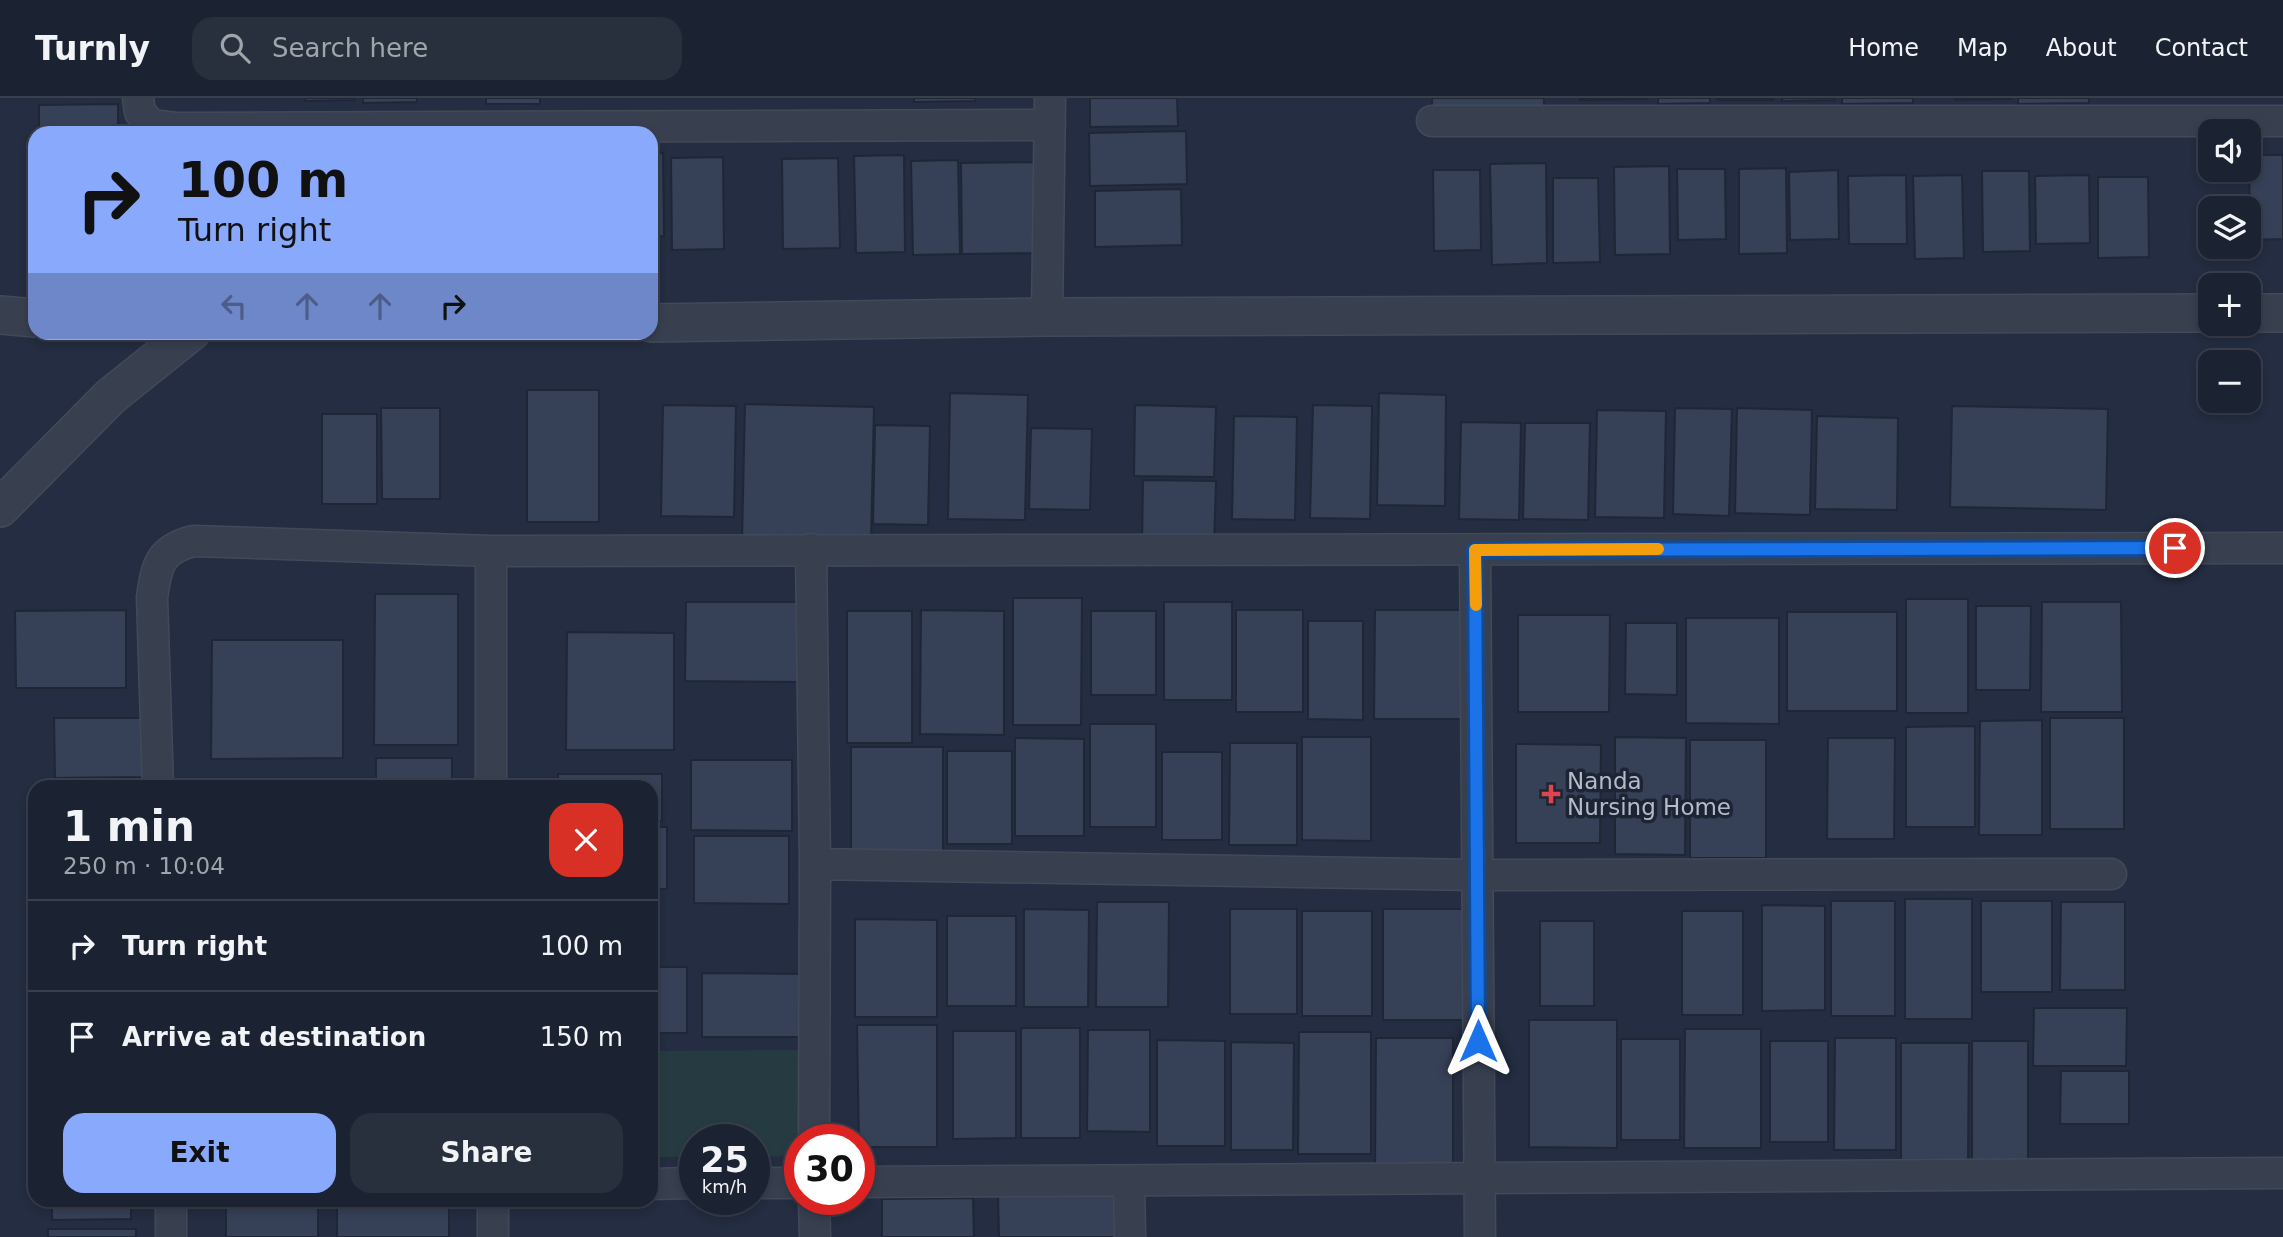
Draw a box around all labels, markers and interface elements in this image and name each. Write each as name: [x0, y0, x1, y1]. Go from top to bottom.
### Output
search box: [192, 17, 682, 80]
text: Turnly: [35, 29, 150, 68]
icon: search: [216, 29, 254, 67]
text: Search here: [272, 33, 428, 63]
text: Home: [1848, 34, 1919, 62]
text: Map: [1957, 34, 2008, 62]
text: About: [2046, 34, 2117, 62]
text: Contact: [2155, 34, 2248, 62]
map controls: [2198, 119, 2261, 413]
button: sound: [2198, 119, 2261, 182]
text: 100 m: [178, 152, 348, 209]
icon: right: [63, 154, 154, 245]
button: layers: [2198, 196, 2261, 259]
text: Turn right: [178, 211, 331, 249]
button: +: [2198, 273, 2261, 336]
icon: left: [215, 287, 253, 325]
icon: ahead: [288, 287, 326, 325]
icon: ahead: [361, 287, 399, 325]
icon: right: [434, 287, 472, 325]
button: −: [2198, 350, 2261, 413]
pin: [2145, 518, 2205, 578]
icon: arrive: [2156, 529, 2194, 567]
place label: Nanda Nursing Home: [1567, 768, 1731, 820]
marker: Nanda Nursing Home: [1541, 784, 1561, 804]
text: 1 min: [63, 802, 195, 851]
button: close: [549, 803, 623, 877]
text: 250 m · 10:04: [63, 853, 225, 879]
icon: right: [63, 927, 101, 965]
text: Turn right: [122, 931, 267, 961]
text: 100 m: [540, 931, 623, 961]
position arrow: [1441, 1004, 1515, 1078]
icon: arrive: [63, 1018, 101, 1056]
text: Arrive at destination: [122, 1022, 426, 1052]
text: 150 m: [540, 1022, 623, 1052]
button: Exit: [63, 1113, 336, 1193]
button: Share: [350, 1113, 623, 1193]
speed limit sign: 30: [784, 1124, 875, 1215]
text: 25: [700, 1140, 749, 1180]
text: km/h: [702, 1176, 747, 1197]

